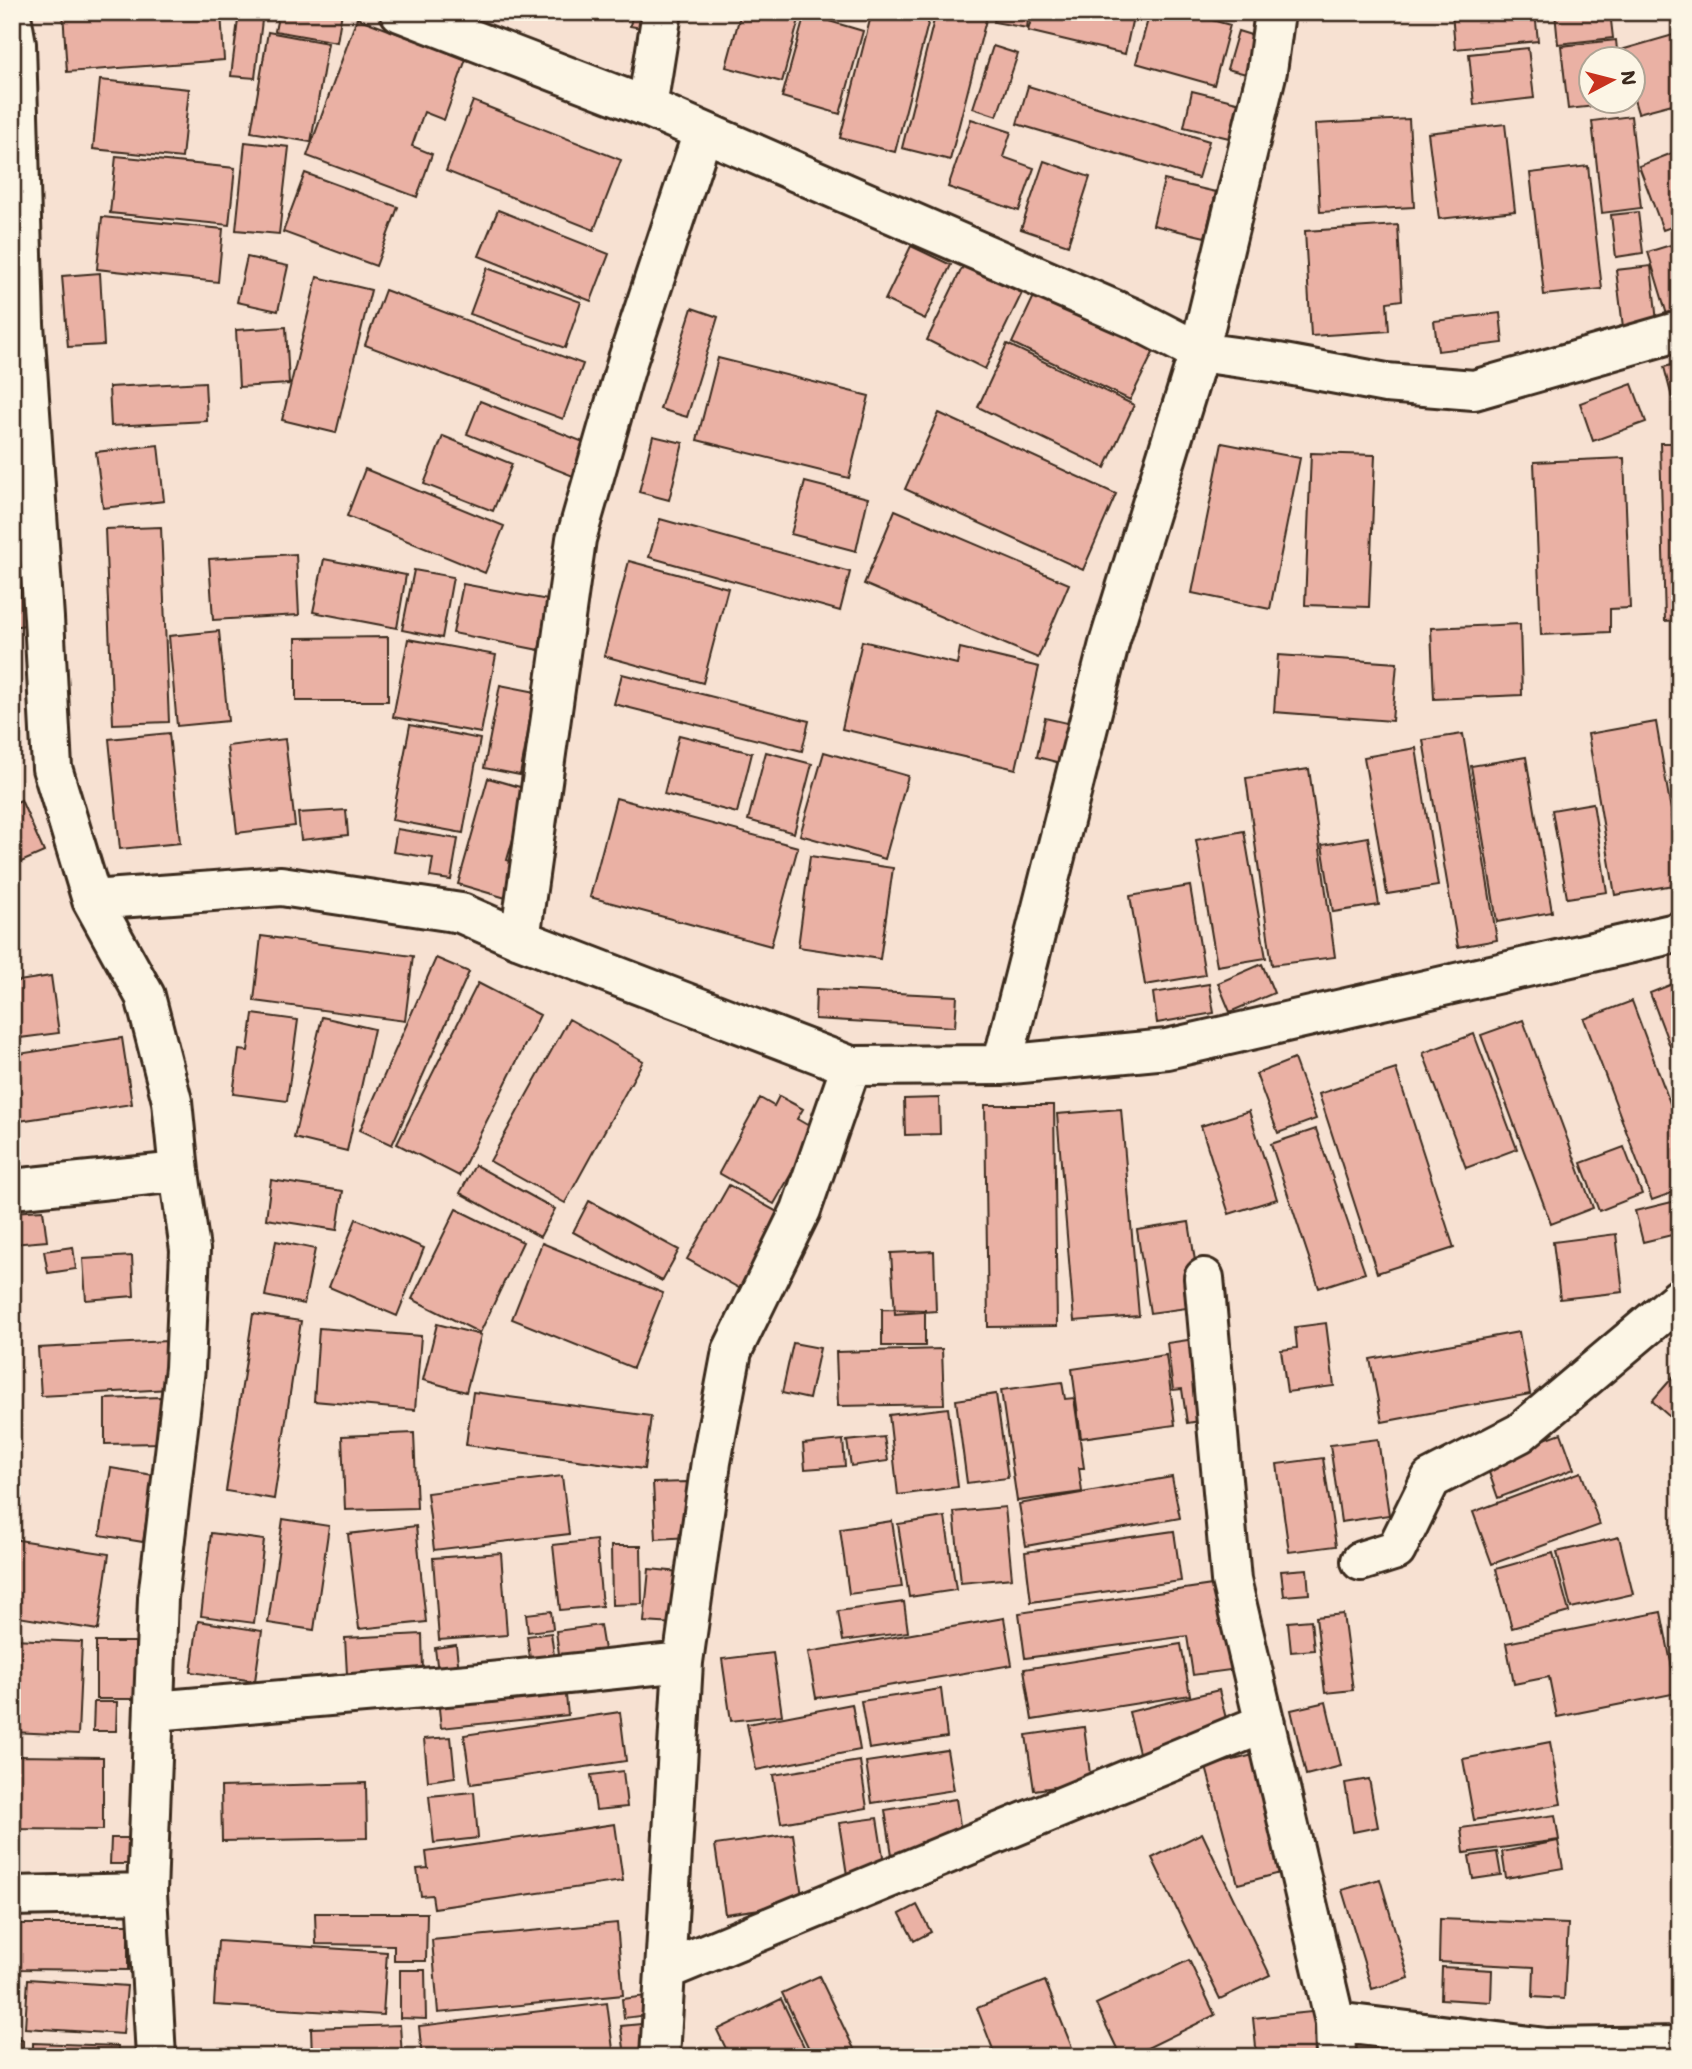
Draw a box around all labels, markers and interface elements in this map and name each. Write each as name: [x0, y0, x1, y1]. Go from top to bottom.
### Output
north arrow: [1576, 46, 1646, 116]
text: N: [1615, 69, 1642, 87]

